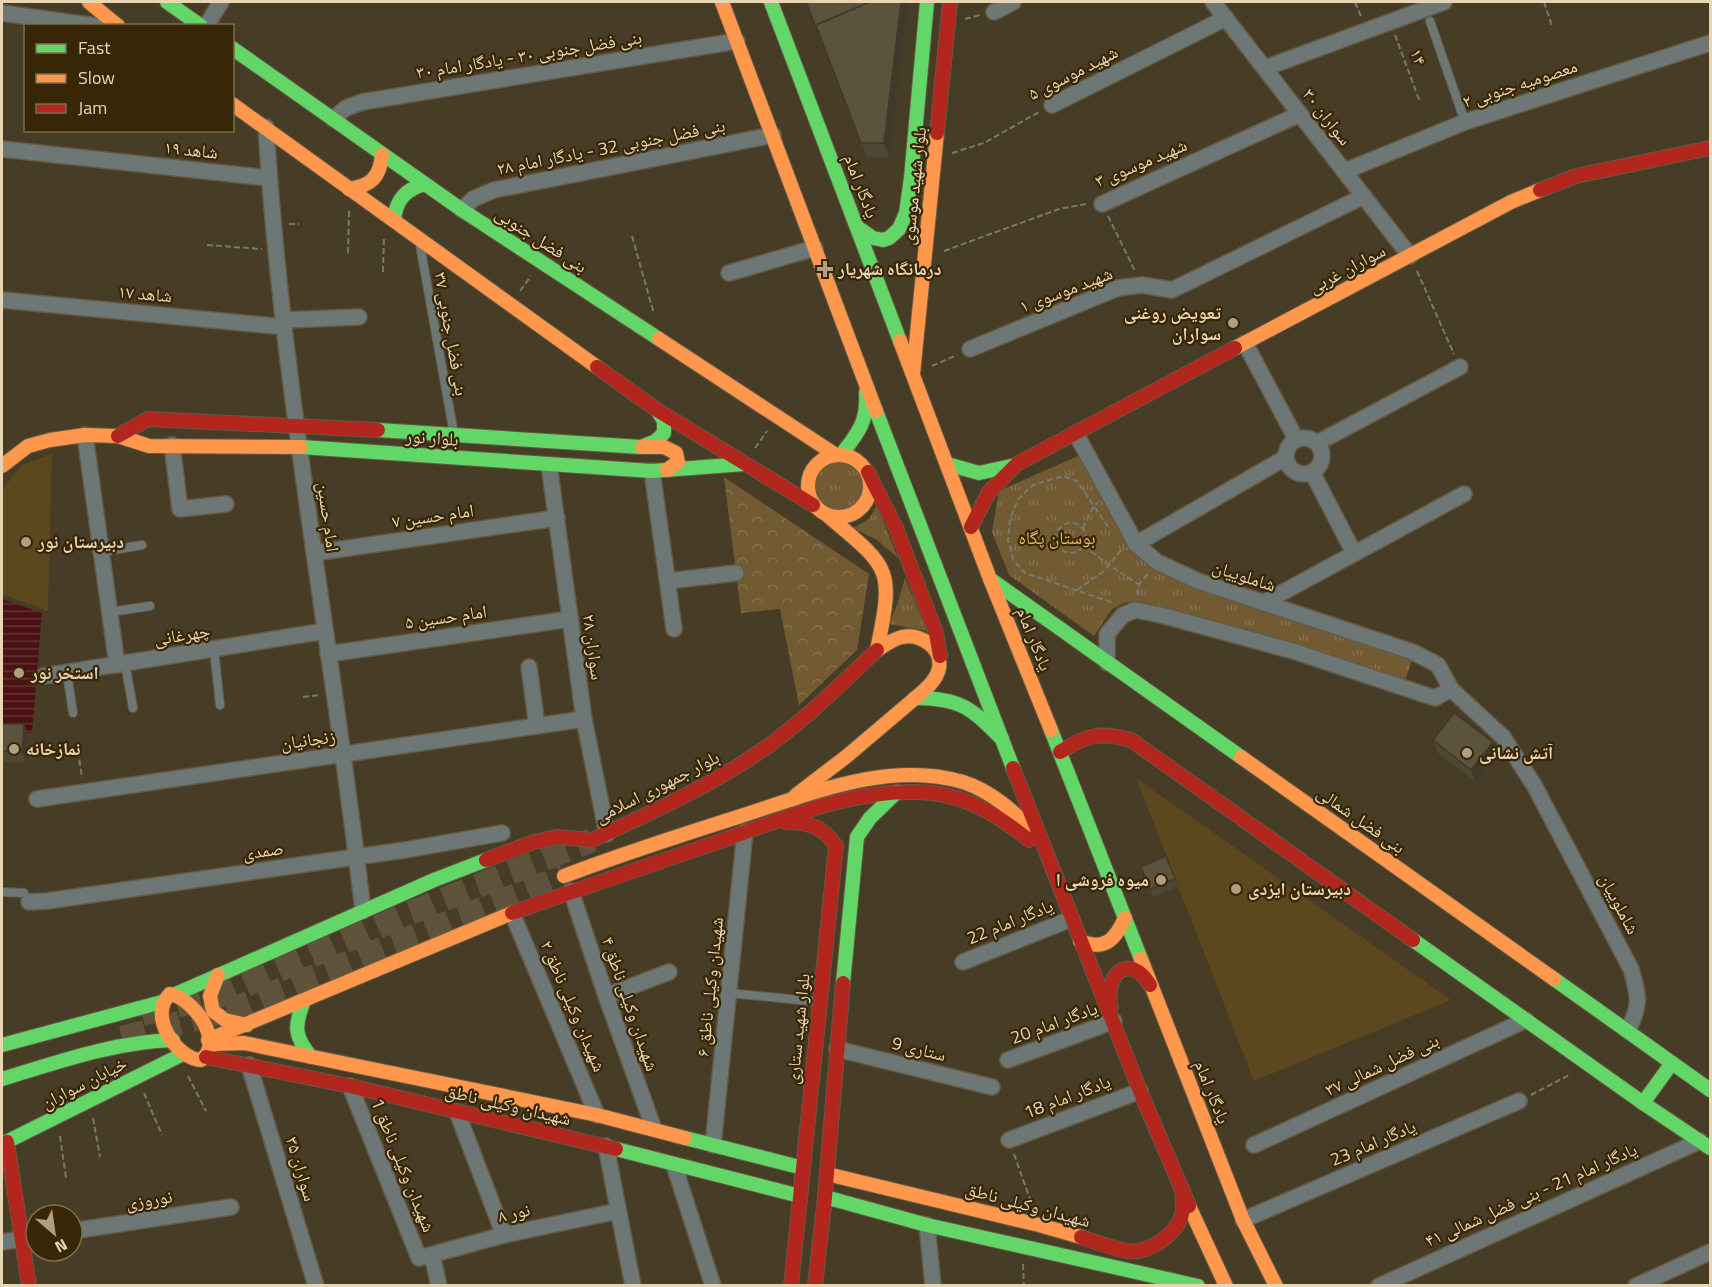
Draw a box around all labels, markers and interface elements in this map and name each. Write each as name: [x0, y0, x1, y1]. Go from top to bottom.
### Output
street label: بنی فضل جنوبی ۳۰ - یادگار امام ۳۰: [414, 23, 644, 86]
legend: [24, 24, 234, 132]
text: Fast: [78, 34, 111, 61]
street label: شهید موسوی ۵: [1023, 38, 1122, 107]
street label: ۱۴: [1403, 45, 1434, 69]
street label: معصومیه جنوبی ۲: [1459, 52, 1581, 115]
text: Slow: [78, 64, 115, 91]
street label: سواران ۳۰: [1296, 82, 1358, 151]
text: Jam: [78, 94, 107, 121]
street label: بنی فضل جنوبی 32 - یادگار امام ۲۸: [494, 111, 727, 182]
street label: بلوار شهید موسوی: [894, 125, 933, 246]
street label: شهید موسوی ۳: [1091, 131, 1191, 194]
street label: شاهد ۱۹: [163, 133, 219, 166]
street label: یادگار امام: [837, 150, 886, 222]
street label: بنی فضل جنوبی: [490, 200, 593, 280]
street label: سواران غربی: [1303, 237, 1390, 300]
place label: درمانگاه شهریار: [837, 255, 942, 282]
street label: شهید موسوی ۱: [1015, 259, 1116, 320]
marker: درمانگاه شهریار: [816, 260, 834, 278]
street label: بنی فضل جنوبی ۳۷: [427, 270, 476, 398]
street label: شاهد ۱۷: [117, 278, 173, 309]
place label: تعویض روغنی سواران: [1124, 299, 1221, 347]
marker: تعویض روغنی سواران: [1226, 316, 1240, 330]
street label: بلوار نور: [404, 422, 460, 453]
street label: امام حسین: [310, 480, 347, 554]
street label: امام حسین ۷: [390, 496, 476, 535]
park label: بوستان پگاه: [1018, 524, 1096, 551]
place label: دبیرستان نور: [37, 528, 124, 555]
marker: دبیرستان نور: [19, 535, 33, 549]
street label: شاملوییان: [1209, 553, 1279, 598]
street label: امام حسین ۵: [403, 597, 489, 636]
street label: یادگار امام: [1009, 603, 1060, 675]
street label: سواران ۲۸: [576, 612, 611, 682]
street label: چهرغانی: [152, 617, 212, 652]
place label: استخر نور: [30, 659, 99, 686]
marker: استخر نور: [12, 666, 26, 680]
street label: زنجانیان: [279, 722, 337, 757]
place label: نمازخانه: [26, 735, 81, 762]
place label: آتش نشانی: [1479, 739, 1553, 766]
marker: نمازخانه: [7, 742, 21, 756]
street label: بلوار جمهوری اسلامی: [590, 743, 724, 830]
marker: آتش نشانی: [1460, 746, 1474, 760]
street label: بنی فضل شمالی: [1311, 779, 1411, 860]
street label: صمدی: [241, 834, 285, 867]
place label: میوه فروشی ا: [1056, 866, 1149, 893]
street label: شاملوییان: [1592, 869, 1647, 939]
marker: میوه فروشی ا: [1154, 873, 1168, 887]
place label: دبیرستان ایزدی: [1248, 875, 1351, 902]
marker: دبیرستان ایزدی: [1229, 882, 1243, 896]
street label: یادگار امام 22: [963, 892, 1057, 951]
street label: شهیدان وکیلی ناطق ۶: [689, 916, 730, 1058]
street label: شهیدان وکیلی ناطق ۴: [595, 933, 666, 1075]
street label: شهیدان وکیلی ناطق ٢: [534, 936, 613, 1076]
street label: بلوار شهید ستاری: [778, 972, 817, 1086]
street label: یادگار امام 20: [1006, 994, 1101, 1051]
street label: بنی فضل شمالی ۳۷: [1320, 1026, 1443, 1103]
street label: ستاری 9: [889, 1029, 949, 1068]
street label: خیابان سواران: [36, 1049, 131, 1116]
street label: یادگار امام: [1187, 1056, 1238, 1128]
street label: یادگار امام 18: [1019, 1068, 1114, 1125]
street label: شهیدان وکیلی ناطق: [442, 1077, 574, 1132]
street label: شهیدان وکیلی ناطق 1: [364, 1094, 443, 1236]
street label: یادگار امام 23: [1326, 1112, 1420, 1173]
street label: سواران ۳۵: [279, 1133, 324, 1205]
street label: یادگار امام 21 - بنی فضل شمالی ۴۱: [1420, 1135, 1641, 1254]
street label: شهیدان وکیلی ناطق: [963, 1175, 1094, 1234]
street label: نوروزی: [124, 1183, 174, 1217]
street label: نور ۸: [495, 1196, 533, 1229]
north arrow: [24, 1203, 84, 1263]
text: N: [51, 1233, 72, 1259]

